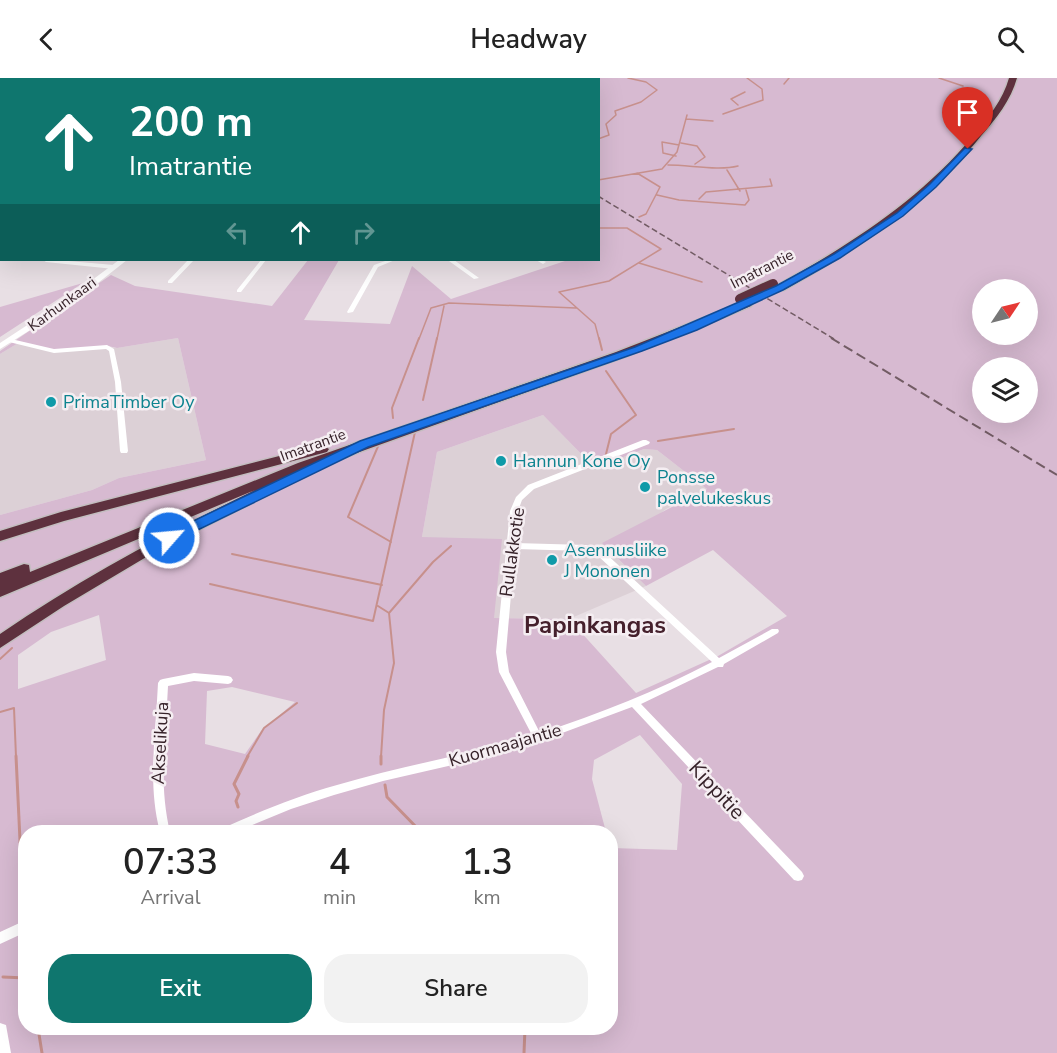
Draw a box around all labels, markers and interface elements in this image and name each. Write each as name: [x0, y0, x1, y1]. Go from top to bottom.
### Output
text: Headway: [470, 21, 587, 58]
icon: back: [30, 23, 63, 56]
icon: search: [994, 23, 1027, 56]
pin: [942, 87, 993, 149]
text: 200 m: [129, 94, 253, 151]
icon: arrive: [951, 96, 984, 129]
icon: ahead: [30, 102, 108, 180]
text: Imatrantie: [129, 148, 252, 185]
icon: left: [221, 216, 254, 249]
icon: ahead: [284, 216, 317, 249]
icon: right: [347, 216, 380, 249]
street label: Imatrantie: [727, 245, 797, 293]
street label: Karhunkaari: [24, 272, 100, 336]
north arrow: [972, 279, 1038, 345]
map controls: [972, 279, 1038, 423]
button: layers: [972, 357, 1038, 423]
place label: PrimaTimber Oy: [63, 390, 195, 414]
marker: PrimaTimber Oy: [44, 395, 58, 409]
street label: Imatrantie: [277, 424, 349, 466]
place label: Hannun Kone Oy: [513, 449, 651, 473]
marker: Hannun Kone Oy: [494, 454, 508, 468]
place label: Ponsse palvelukeskus: [657, 465, 771, 510]
marker: Ponsse palvelukeskus: [638, 480, 652, 494]
position arrow: [137, 506, 201, 570]
street label: Rullakkotie: [494, 506, 530, 598]
place label: Asennusliike J Mononen: [563, 538, 666, 583]
marker: Asennusliike J Mononen: [545, 553, 559, 567]
district label: Papinkangas: [524, 609, 666, 641]
street label: Akselikuja: [146, 701, 174, 785]
street label: Kuormaajantie: [446, 717, 564, 773]
street label: Kippitie: [683, 755, 751, 825]
text: 07:33: [123, 838, 218, 887]
text: 4: [329, 838, 350, 887]
text: 1.3: [461, 838, 513, 887]
text: Arrival: [140, 884, 201, 911]
text: min: [323, 884, 356, 911]
text: km: [474, 884, 501, 911]
button: Exit: [48, 954, 312, 1023]
button: Share: [324, 954, 588, 1023]

